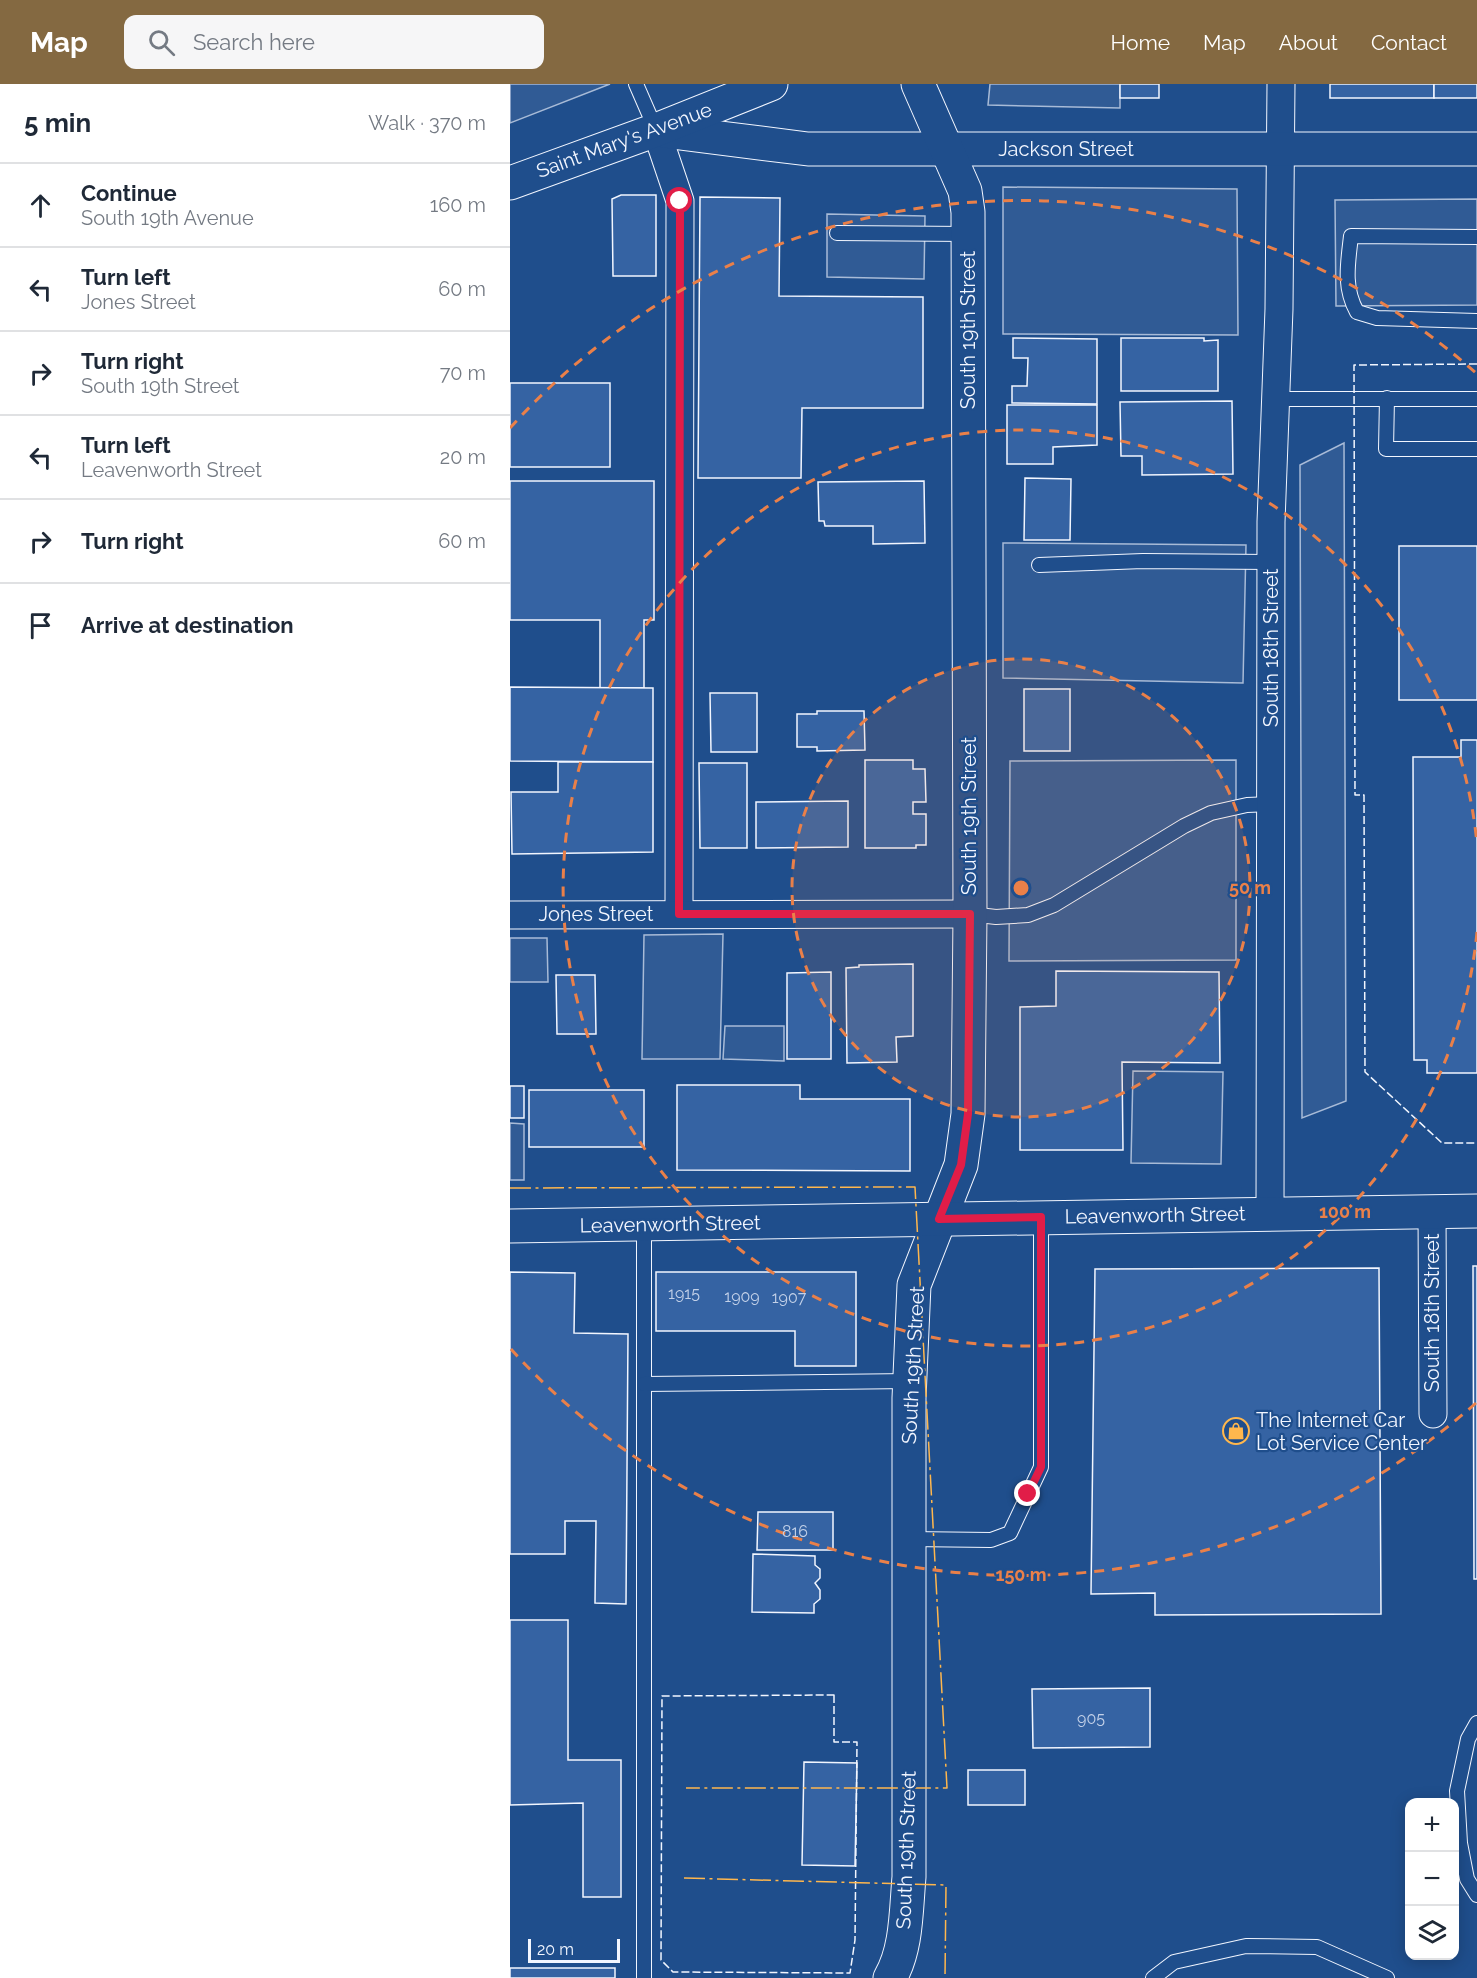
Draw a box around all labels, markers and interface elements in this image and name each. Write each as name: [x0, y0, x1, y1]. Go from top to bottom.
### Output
search box: [124, 15, 544, 69]
text: Map: [30, 26, 88, 59]
icon: search: [145, 26, 178, 59]
text: Search here: [193, 29, 315, 55]
text: Home: [1111, 30, 1170, 55]
text: Map: [1203, 30, 1246, 55]
text: About: [1279, 30, 1338, 55]
text: Contact: [1371, 30, 1447, 55]
street label: Saint Mary's Avenue: [533, 97, 715, 183]
text: 5 min: [24, 108, 91, 138]
text: Walk · 370 m: [368, 111, 486, 135]
street label: Jackson Street: [998, 137, 1134, 161]
text: Continue: [81, 180, 177, 206]
route start: [666, 187, 692, 213]
icon: ahead: [24, 189, 57, 222]
text: 160 m: [430, 193, 486, 217]
text: South 19th Avenue: [81, 206, 254, 230]
street label: South 19th Street: [956, 250, 980, 409]
text: Turn left: [81, 264, 171, 290]
icon: left: [24, 273, 57, 306]
text: 60 m: [438, 277, 486, 301]
text: Jones Street: [81, 290, 196, 314]
text: Turn right: [81, 348, 184, 374]
icon: right: [24, 357, 57, 390]
text: 70 m: [440, 361, 486, 385]
text: South 19th Street: [81, 374, 240, 398]
text: Turn left: [81, 432, 171, 458]
icon: left: [24, 441, 57, 474]
text: 20 m: [440, 445, 486, 469]
text: Leavenworth Street: [81, 458, 262, 482]
icon: right: [24, 525, 57, 558]
text: Turn right: [81, 528, 184, 554]
text: 60 m: [438, 529, 486, 553]
street label: South 18th Street: [1259, 568, 1283, 727]
icon: arrive: [24, 609, 57, 642]
text: Arrive at destination: [81, 612, 294, 638]
street label: South 19th Street: [957, 736, 981, 895]
text: 50 m: [1229, 877, 1271, 898]
centre of rings: [1011, 878, 1031, 898]
street label: Jones Street: [539, 902, 654, 926]
street label: Leavenworth Street: [1064, 1201, 1246, 1229]
text: 100 m: [1319, 1201, 1371, 1222]
street label: Leavenworth Street: [579, 1210, 761, 1238]
street label: South 18th Street: [1420, 1233, 1444, 1392]
house number: 1915: [668, 1284, 700, 1303]
street label: South 19th Street: [897, 1285, 929, 1445]
house number: 1909: [724, 1287, 760, 1306]
house number: 1907: [772, 1288, 807, 1307]
place label: The Internet Car Lot Service Center: [1256, 1408, 1427, 1455]
shop icon: The Internet Car Lot Service Center: [1221, 1416, 1251, 1446]
route end: [1014, 1480, 1040, 1506]
house number: 816: [782, 1522, 808, 1541]
text: 150 m: [996, 1564, 1047, 1585]
house number: 905: [1077, 1709, 1105, 1728]
street label: South 19th Street: [891, 1770, 921, 1930]
map controls: [1405, 1798, 1459, 1960]
button: +: [1405, 1798, 1459, 1852]
button: −: [1405, 1852, 1459, 1906]
button: layers: [1405, 1906, 1459, 1960]
scale bar: [528, 1936, 620, 1964]
text: 20 m: [537, 1940, 574, 1959]

